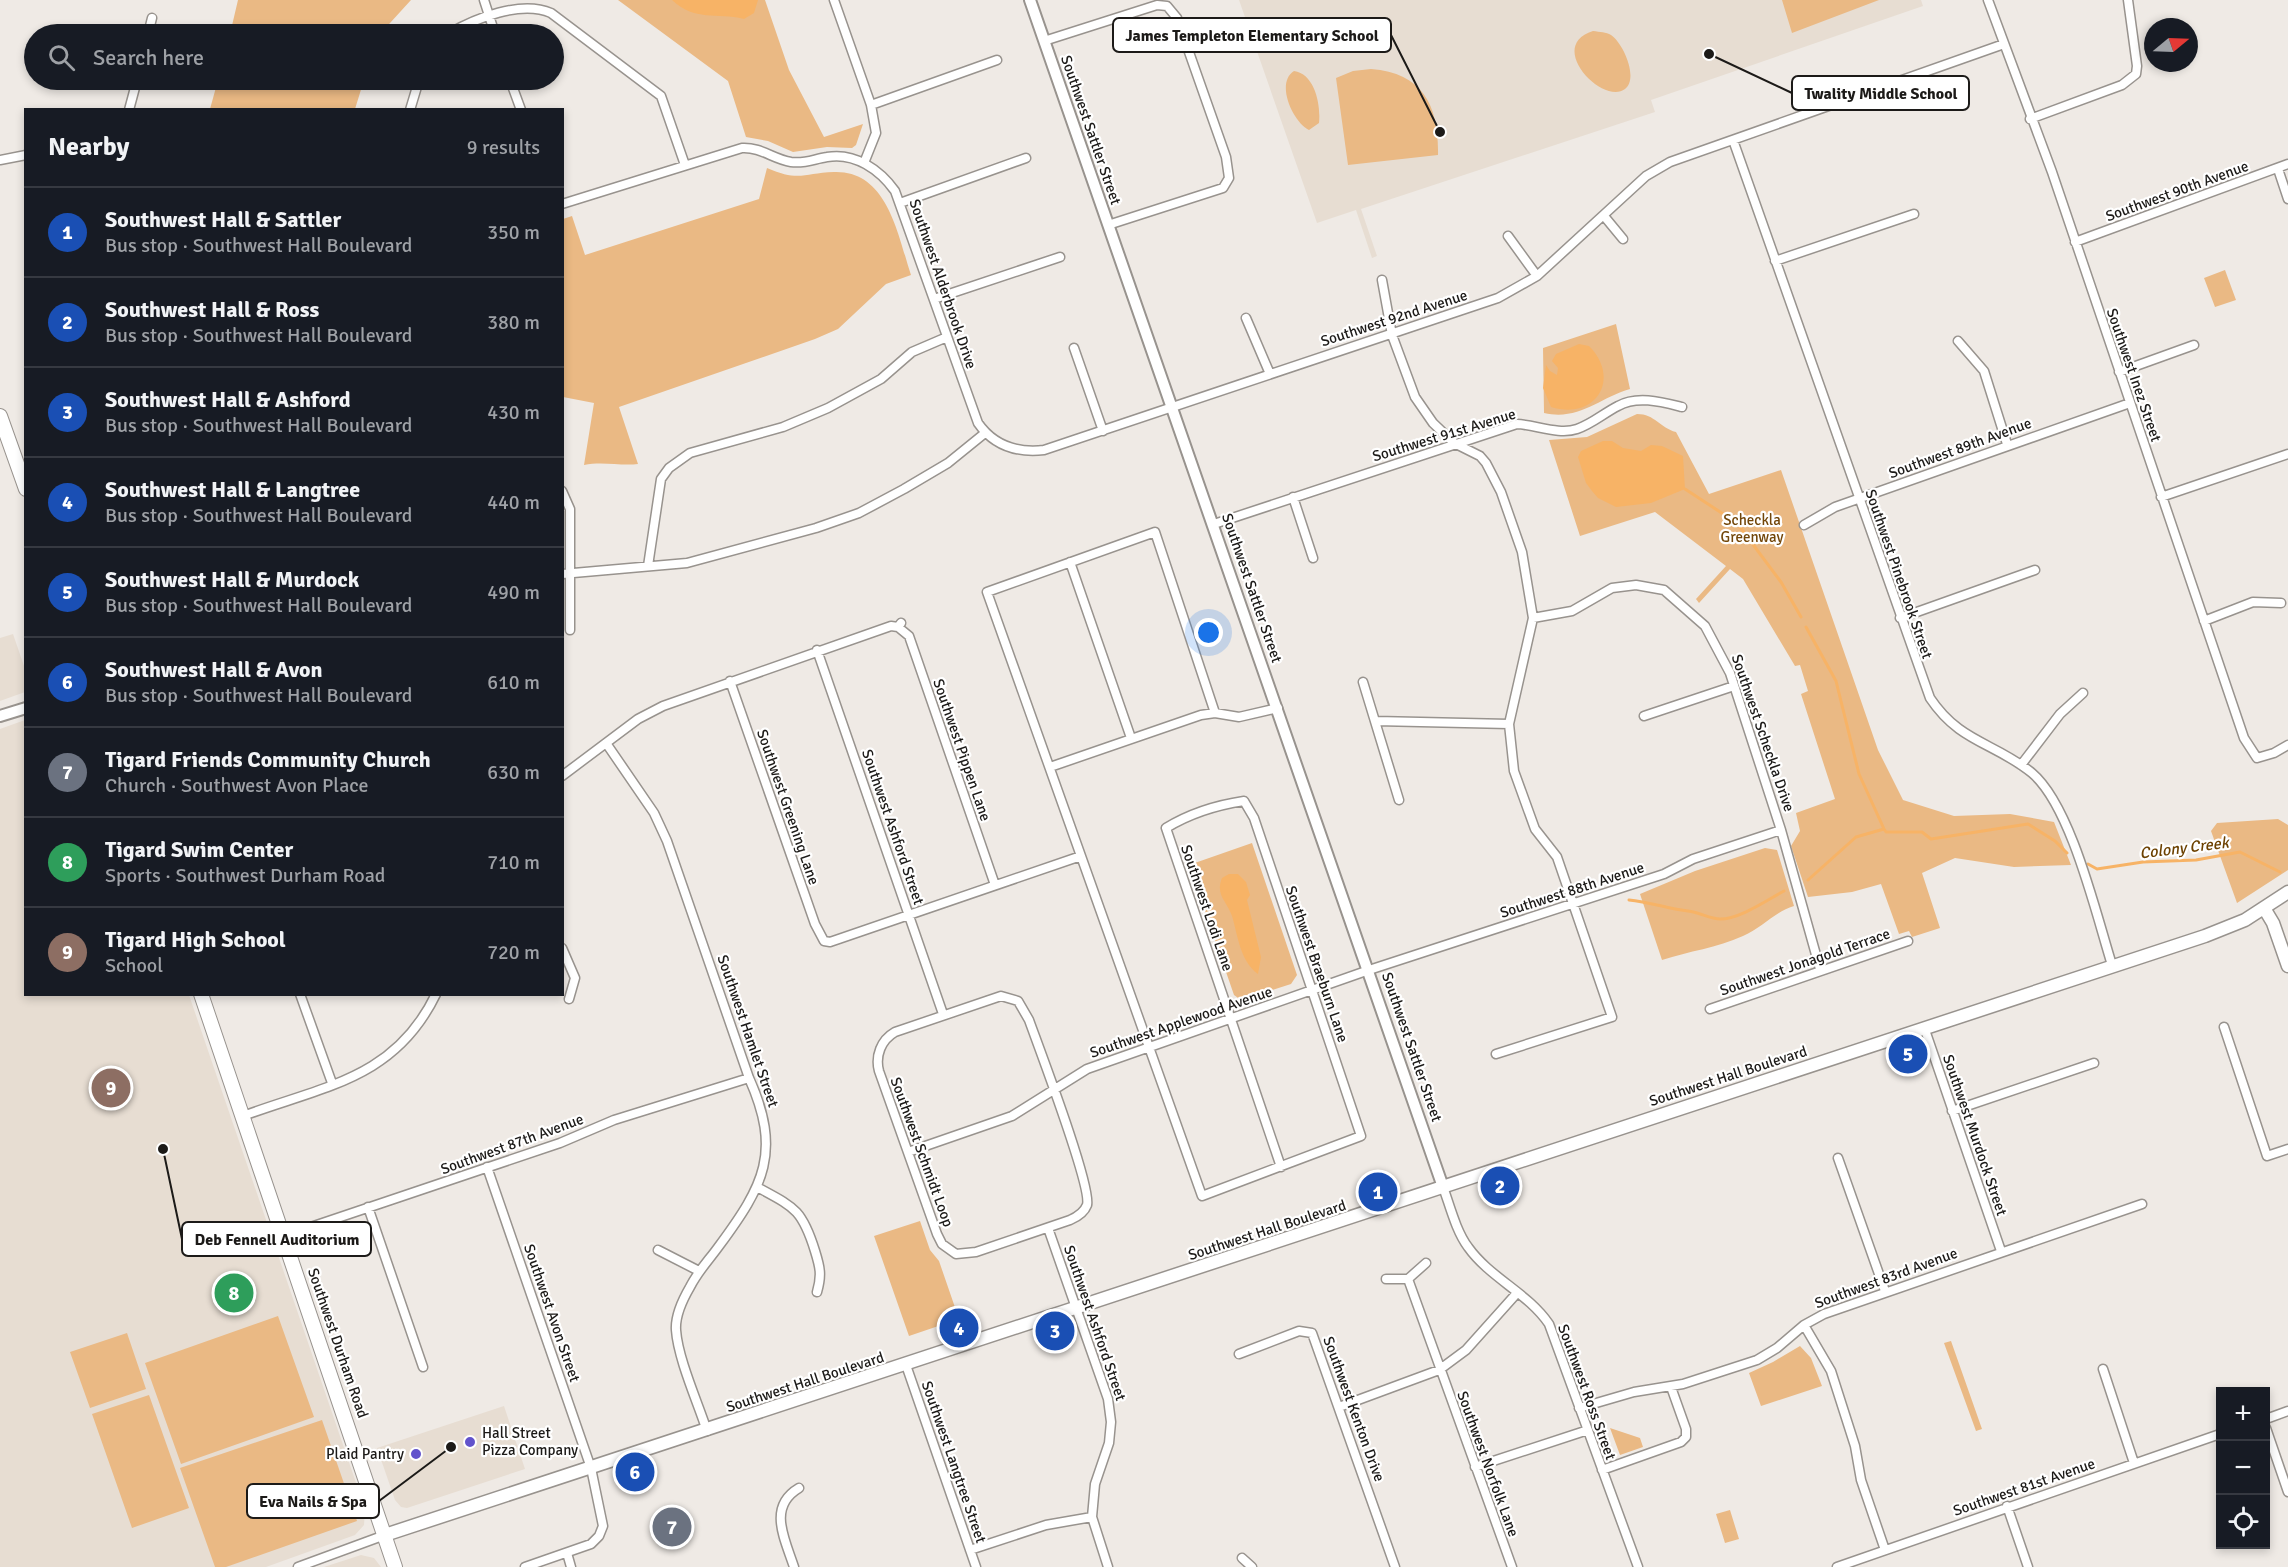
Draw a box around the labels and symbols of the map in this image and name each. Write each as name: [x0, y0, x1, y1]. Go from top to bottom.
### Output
callout: James Templeton Elementary School: [1113, 18, 1391, 52]
north arrow: [2144, 18, 2198, 72]
text: James Templeton Elementary School: [1125, 26, 1379, 46]
street label: Southwest Sattler Street: [1057, 53, 1125, 207]
callout: Twality Middle School: [1792, 76, 1969, 110]
text: Twality Middle School: [1804, 84, 1958, 104]
street label: Southwest 90th Avenue: [2103, 157, 2251, 225]
street label: Southwest Alderbrook Drive: [905, 197, 981, 371]
street label: Southwest 92nd Avenue: [1318, 286, 1470, 350]
street label: Southwest Inez Street: [2103, 306, 2165, 444]
street label: Southwest 91st Avenue: [1370, 405, 1518, 465]
street label: Southwest 89th Avenue: [1886, 414, 2034, 482]
street label: Southwest Pinebrook Street: [1862, 487, 1936, 661]
street label: Southwest Sattler Street: [1218, 511, 1286, 665]
park label: Scheckla Greenway: [1721, 511, 1783, 546]
your location: [1194, 618, 1223, 647]
street label: Southwest Scheckla Drive: [1728, 652, 1798, 814]
street label: Southwest Pippen Lane: [929, 677, 995, 823]
street label: Southwest Greening Lane: [753, 727, 823, 887]
street label: Southwest Ashford Street: [858, 747, 928, 907]
water label: Colony Creek: [2138, 832, 2232, 863]
street label: Southwest Lodi Lane: [1177, 843, 1237, 973]
street label: Southwest 88th Avenue: [1498, 858, 1646, 922]
street label: Southwest Braeburn Lane: [1282, 883, 1352, 1045]
street label: Southwest Jonagold Terrace: [1717, 924, 1893, 1000]
street label: Southwest Hamlet Street: [713, 952, 783, 1110]
street label: Southwest Sattler Street: [1378, 970, 1446, 1124]
street label: Southwest Applewood Avenue: [1087, 982, 1275, 1062]
pin: 5: [1888, 1032, 1928, 1076]
street label: Southwest Hall Boulevard: [1647, 1042, 1809, 1110]
street label: Southwest Murdock Street: [1939, 1052, 2011, 1218]
pin: 9: [92, 1066, 130, 1110]
street label: Southwest Schmidt Loop: [887, 1075, 957, 1229]
street label: Southwest 87th Avenue: [438, 1110, 586, 1178]
pin: 2: [1480, 1164, 1520, 1208]
pin: 1: [1358, 1170, 1398, 1214]
street label: Southwest Hall Boulevard: [1186, 1196, 1348, 1264]
callout: Deb Fennell Auditorium: [182, 1222, 371, 1256]
text: Deb Fennell Auditorium: [195, 1230, 360, 1250]
street label: Southwest Avon Street: [520, 1242, 584, 1384]
street label: Southwest Ashford Street: [1060, 1243, 1130, 1403]
street label: Southwest 83rd Avenue: [1812, 1244, 1960, 1312]
street label: Southwest Durham Road: [304, 1266, 372, 1420]
pin: 8: [214, 1270, 254, 1316]
pin: 4: [940, 1306, 978, 1350]
pin: 3: [1036, 1308, 1074, 1354]
street label: Southwest Ross Street: [1554, 1322, 1620, 1462]
street label: Southwest Kenton Drive: [1319, 1334, 1389, 1484]
street label: Southwest Hall Boulevard: [724, 1348, 886, 1416]
street label: Southwest Langtree Street: [918, 1379, 990, 1545]
street label: Southwest Norfolk Lane: [1453, 1389, 1523, 1539]
place label: Hall Street Pizza Company: [482, 1424, 578, 1459]
marker: Hall Street Pizza Company: [463, 1435, 477, 1449]
place label: Plaid Pantry: [326, 1445, 404, 1463]
marker: Plaid Pantry: [409, 1447, 423, 1461]
pin: 6: [616, 1450, 654, 1494]
street label: Southwest 81st Avenue: [1951, 1454, 2097, 1520]
callout: Eva Nails & Spa: [247, 1484, 379, 1518]
text: Eva Nails & Spa: [259, 1492, 367, 1512]
pin: 7: [652, 1504, 692, 1550]

